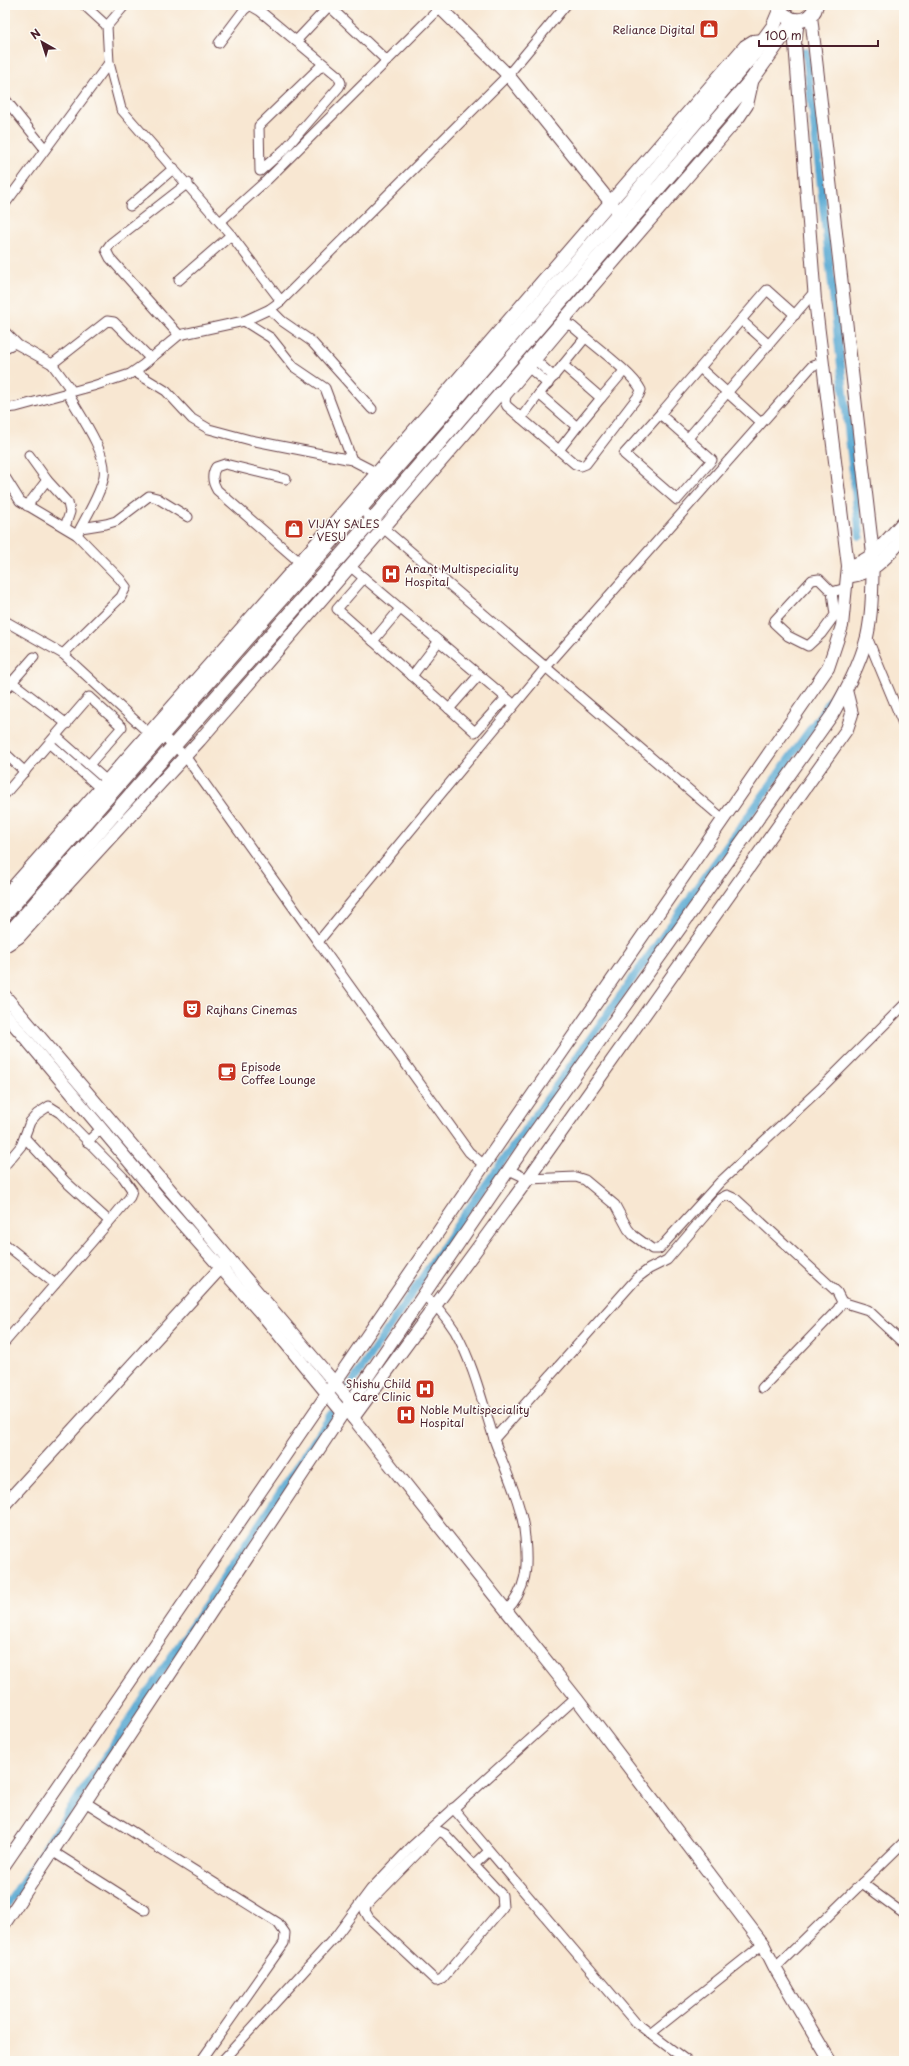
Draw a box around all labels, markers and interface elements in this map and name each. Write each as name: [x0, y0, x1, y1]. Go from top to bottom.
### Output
shop icon: Reliance Digital: [698, 18, 720, 40]
place label: Reliance Digital: [613, 21, 695, 38]
north arrow: [22, 22, 62, 62]
scale bar: [759, 22, 878, 48]
text: N: [27, 24, 44, 43]
text: 100 m: [765, 26, 802, 44]
place label: VIJAY SALES - VESU: [308, 515, 379, 545]
shop icon: VIJAY SALES - VESU: [283, 518, 305, 540]
place label: Anant Multispeciality Hospital: [405, 560, 519, 590]
hospital icon: Anant Multispeciality Hospital: [380, 563, 402, 585]
theatre icon: Rajhans Cinemas: [181, 998, 203, 1020]
place label: Rajhans Cinemas: [206, 1001, 297, 1018]
place label: Episode Coffee Lounge: [241, 1058, 316, 1088]
cafe icon: Episode Coffee Lounge: [216, 1061, 238, 1083]
place label: Shishu Child Care Clinic: [346, 1375, 411, 1405]
hospital icon: Shishu Child Care Clinic: [414, 1378, 436, 1400]
place label: Noble Multispeciality Hospital: [420, 1401, 530, 1431]
hospital icon: Noble Multispeciality Hospital: [395, 1404, 417, 1426]

